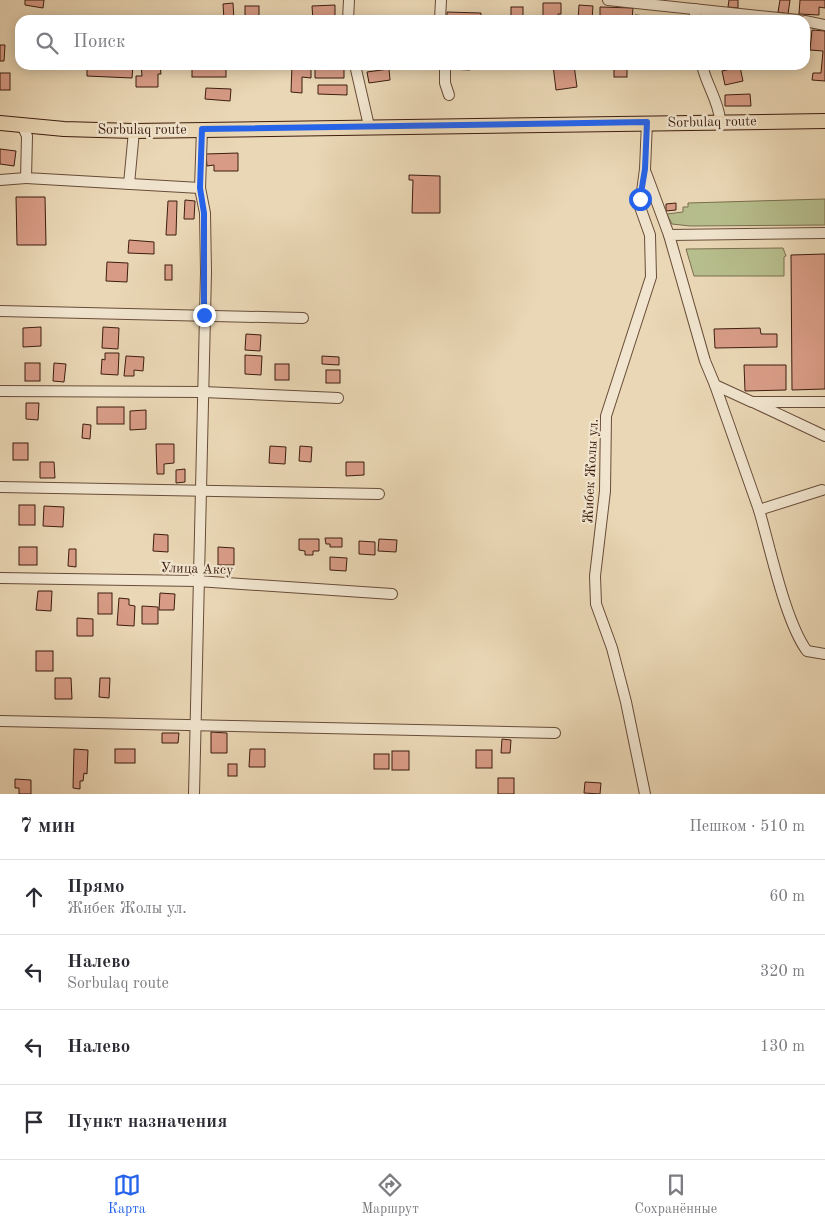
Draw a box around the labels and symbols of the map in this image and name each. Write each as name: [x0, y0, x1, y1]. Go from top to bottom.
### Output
street label: Sorbulaq route: [667, 114, 757, 130]
street label: Sorbulaq route: [97, 123, 187, 137]
route start: [629, 188, 652, 211]
route end: [193, 304, 216, 327]
street label: Жибек Жолы ул.: [581, 418, 601, 524]
street label: Улица Аксу: [160, 561, 234, 577]

